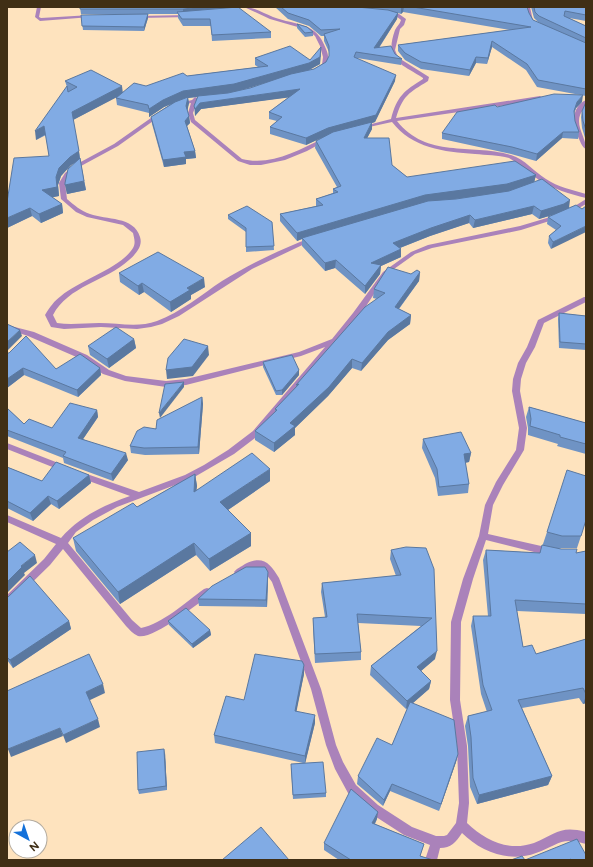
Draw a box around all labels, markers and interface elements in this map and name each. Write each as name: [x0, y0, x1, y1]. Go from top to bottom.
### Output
north arrow: [8, 819, 48, 859]
text: N: [27, 839, 42, 854]

